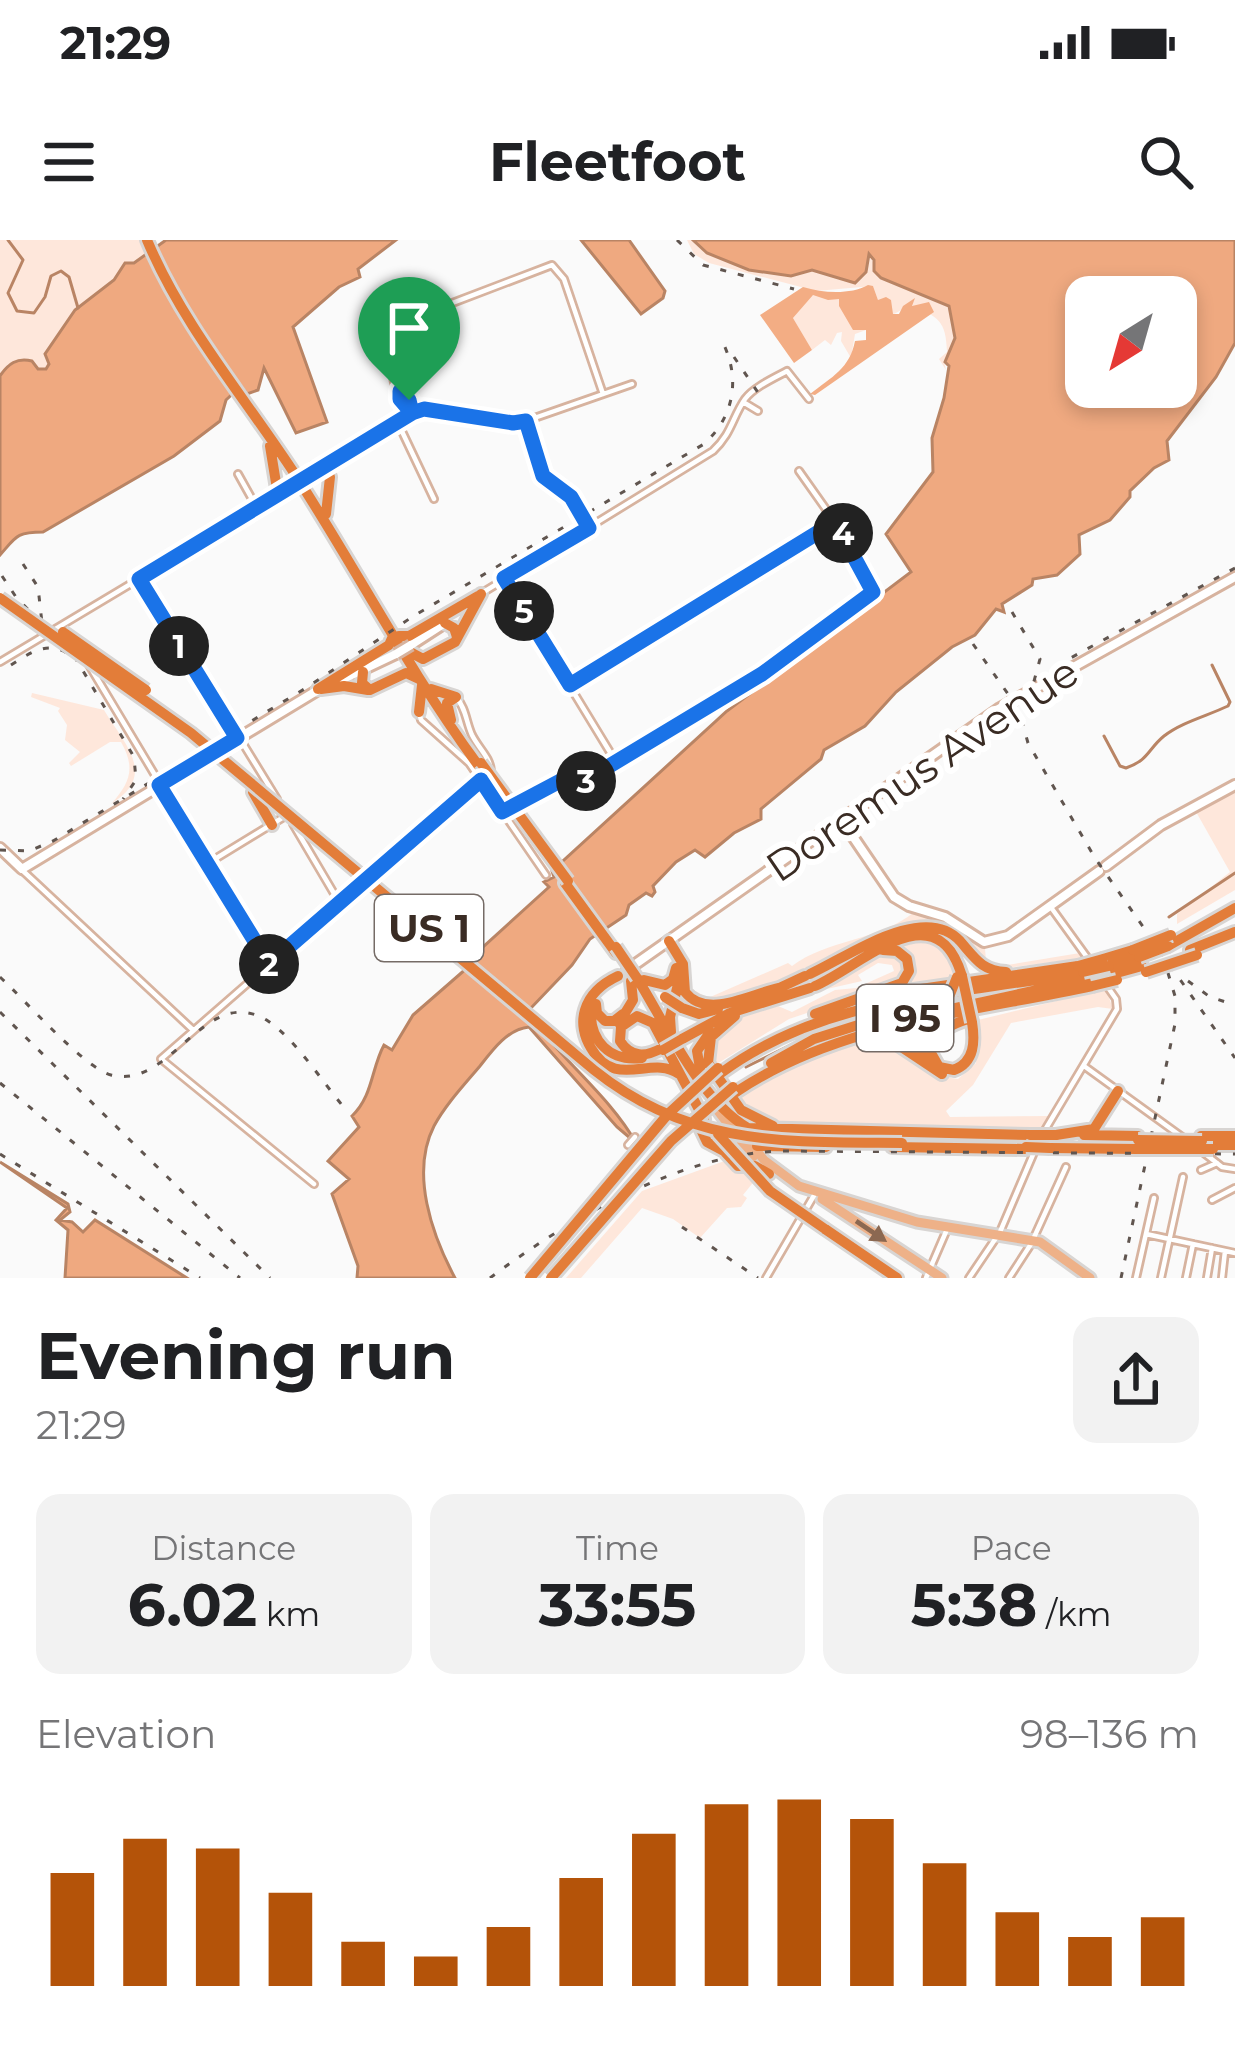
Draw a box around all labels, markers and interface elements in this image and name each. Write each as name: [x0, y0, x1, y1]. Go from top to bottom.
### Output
text: 21:29: [60, 15, 171, 70]
icon: menu: [36, 129, 102, 195]
text: Fleetfoot: [489, 129, 746, 195]
icon: search: [1133, 129, 1199, 195]
north arrow: [1065, 276, 1197, 408]
map controls: [1065, 276, 1197, 408]
pin: [358, 277, 460, 400]
icon: arrive: [376, 295, 442, 361]
pin: 4: [813, 503, 873, 563]
text: 4: [832, 513, 854, 553]
pin: 5: [494, 581, 554, 641]
text: 5: [514, 591, 534, 631]
pin: 1: [149, 616, 209, 676]
text: 1: [173, 626, 185, 666]
street label: Doremus Avenue: [756, 645, 1088, 893]
pin: 3: [556, 751, 616, 811]
text: 3: [576, 761, 596, 801]
road number: US 1: [375, 895, 483, 961]
pin: 2: [239, 934, 299, 994]
text: 2: [259, 944, 279, 984]
road number: I 95: [857, 985, 953, 1051]
one-way arrow: [855, 1219, 888, 1242]
text: Evening run: [36, 1315, 456, 1396]
button: share: [1073, 1317, 1199, 1443]
text: 21:29: [36, 1401, 126, 1449]
text: Distance: [151, 1528, 296, 1568]
text: Time: [576, 1528, 659, 1568]
text: Pace: [971, 1528, 1052, 1568]
text: 6.02: [127, 1568, 257, 1641]
text: 33:55: [539, 1568, 696, 1641]
text: 5:38: [911, 1568, 1037, 1641]
text: km: [257, 1594, 320, 1634]
text: /km: [1037, 1594, 1112, 1634]
text: Elevation: [36, 1710, 216, 1758]
text: 98–136 m: [1020, 1710, 1199, 1758]

